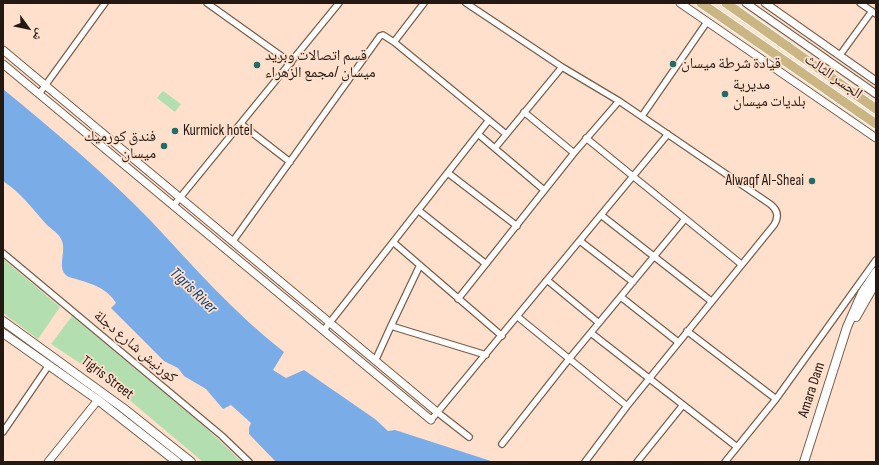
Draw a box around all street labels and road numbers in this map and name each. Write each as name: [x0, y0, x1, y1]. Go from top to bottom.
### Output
street label: الجسر الثالث: [801, 51, 865, 103]
street label: كورنيش شارع دجلة: [90, 307, 180, 387]
street label: Tigris Street: [77, 352, 137, 404]
street label: Amara Dam: [795, 360, 829, 420]

